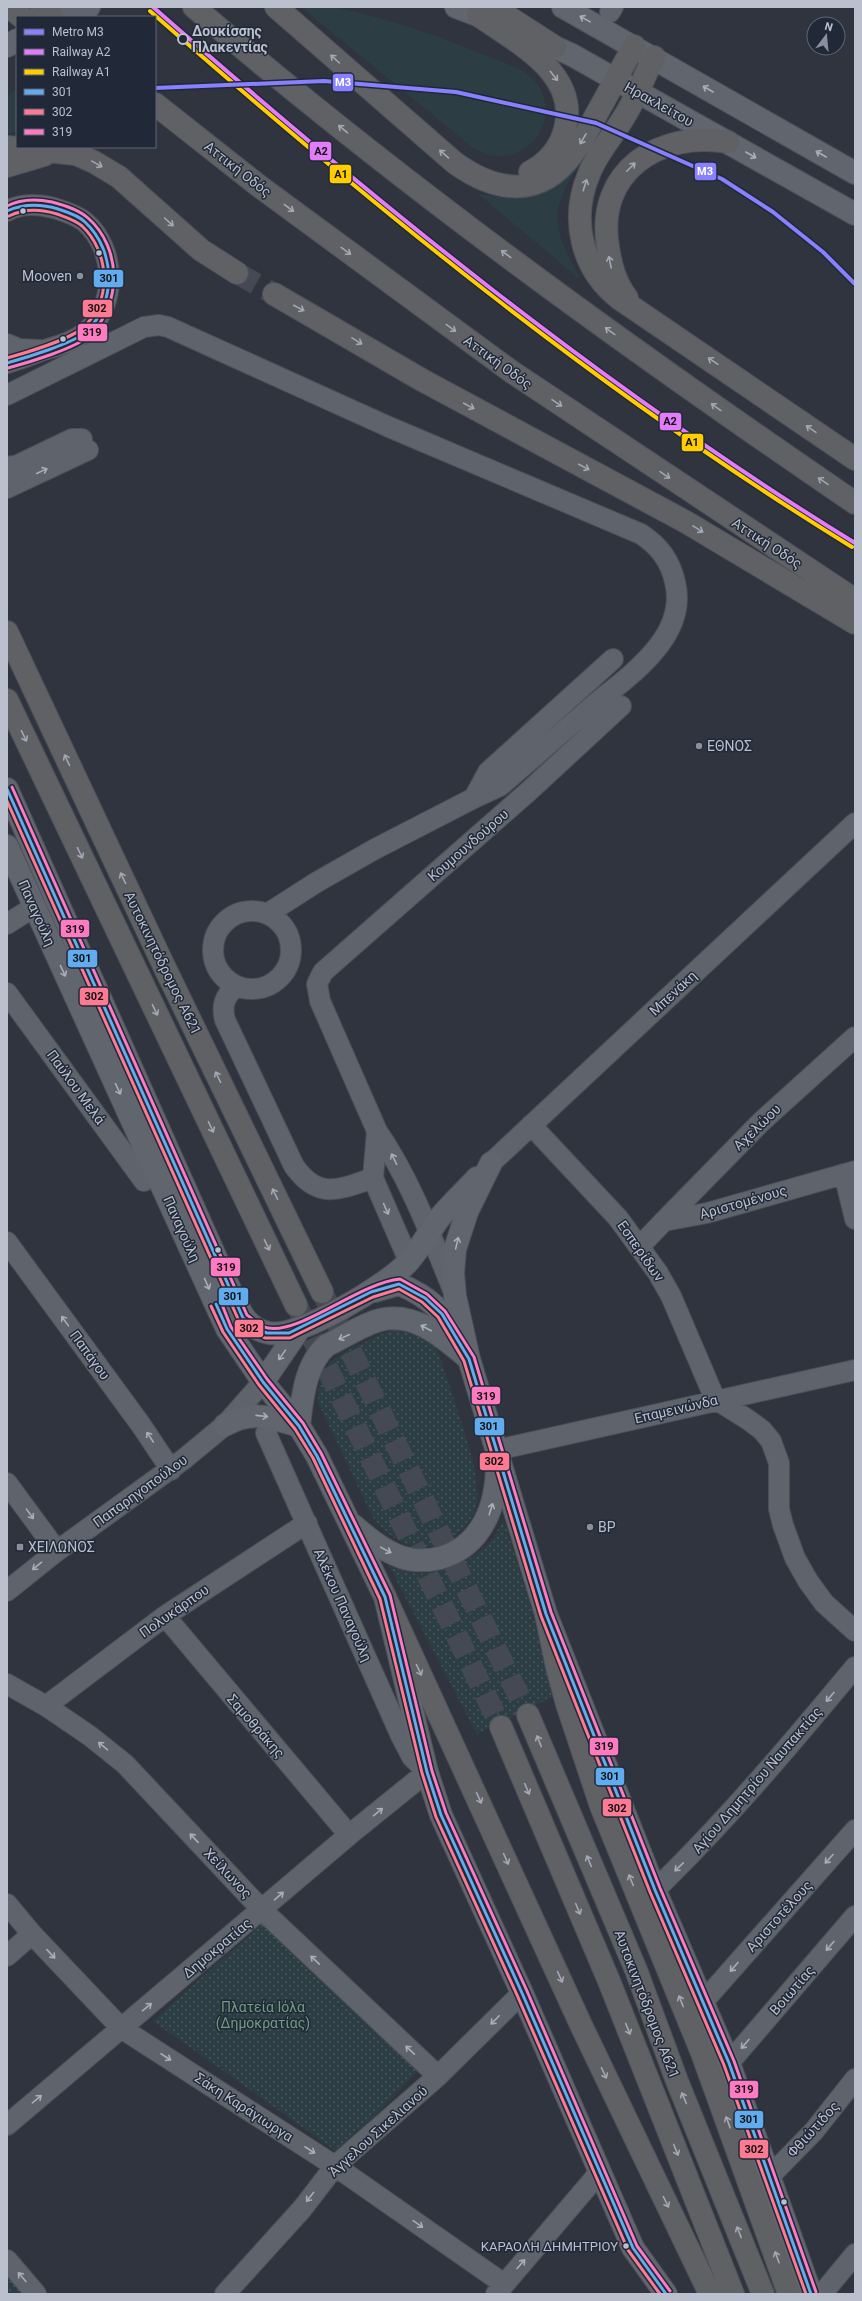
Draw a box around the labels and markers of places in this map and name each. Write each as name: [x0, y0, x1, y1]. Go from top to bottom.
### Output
place label: Δουκίσσης Πλακεντίας: [192, 23, 268, 55]
marker: Δουκίσσης Πλακεντίας: [177, 33, 189, 45]
unlabelled marker: [18, 206, 28, 216]
unlabelled marker: [94, 248, 104, 258]
place label: Mooven: [22, 268, 72, 284]
marker: Mooven: [75, 271, 85, 281]
unlabelled marker: [58, 334, 68, 344]
place label: ΕΘΝΟΣ: [707, 738, 752, 754]
marker: ΕΘΝΟΣ: [694, 741, 704, 751]
unlabelled marker: [213, 1245, 223, 1255]
place label: BP: [598, 1519, 616, 1535]
marker: BP: [585, 1522, 595, 1532]
place label: ΧΕΙΛΩΝΟΣ: [28, 1539, 95, 1555]
marker: ΧΕΙΛΩΝΟΣ: [15, 1542, 25, 1552]
unlabelled marker: [779, 2197, 789, 2207]
place label: ΚΑΡΑΟΛΗ ΔΗΜΗΤΡΙΟΥ: [481, 2239, 618, 2254]
marker: ΚΑΡΑΟΛΗ ΔΗΜΗΤΡΙΟΥ: [621, 2241, 631, 2251]

